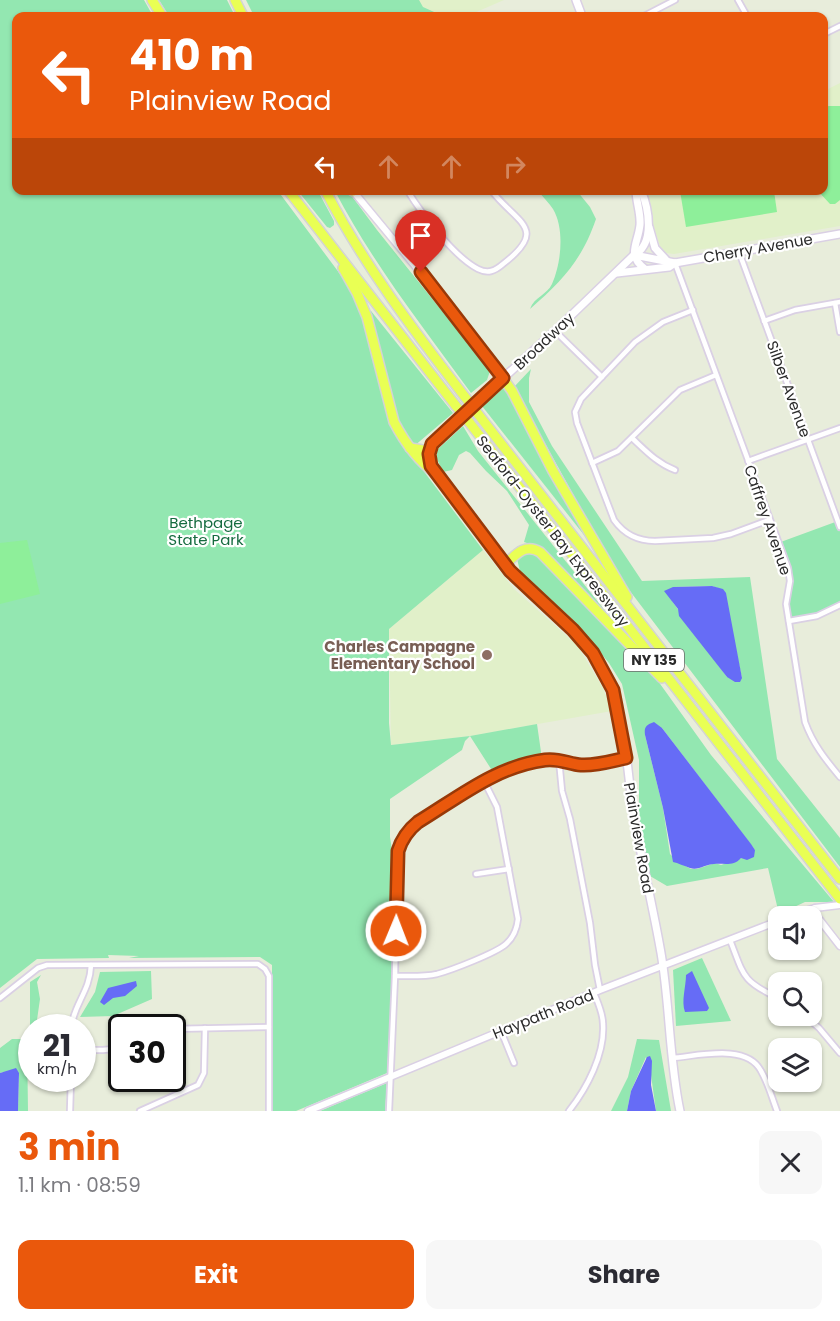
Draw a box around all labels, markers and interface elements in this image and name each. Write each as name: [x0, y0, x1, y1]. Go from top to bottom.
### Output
text: 410 m: [129, 26, 254, 85]
icon: left: [30, 36, 108, 114]
text: Plainview Road: [129, 82, 332, 119]
icon: left: [309, 150, 342, 183]
icon: ahead: [372, 150, 405, 183]
icon: ahead: [435, 150, 468, 183]
icon: right: [498, 150, 531, 183]
pin: [395, 210, 446, 272]
icon: arrive: [404, 219, 437, 252]
street label: Cherry Avenue: [702, 228, 814, 268]
street label: Broadway: [509, 307, 579, 374]
street label: Silber Avenue: [762, 338, 816, 440]
street label: Seaford-Oyster Bay Expressway: [472, 431, 635, 631]
street label: Caffrey Avenue: [739, 462, 797, 578]
park label: Bethpage State Park: [168, 512, 244, 550]
place label: Charles Campagne Elementary School: [324, 636, 475, 674]
marker: Charles Campagne Elementary School: [480, 648, 494, 662]
road number: NY 135: [624, 649, 684, 671]
street label: Plainview Road: [619, 781, 659, 895]
position arrow: [364, 899, 428, 963]
map controls: [768, 906, 822, 1092]
button: sound: [768, 906, 822, 960]
button: search: [768, 972, 822, 1026]
street label: Haypath Road: [489, 984, 597, 1044]
speed limit sign: 30: [108, 1014, 186, 1092]
text: 21: [43, 1024, 71, 1067]
button: layers: [768, 1038, 822, 1092]
text: km/h: [37, 1058, 77, 1079]
text: 3 min: [18, 1122, 120, 1173]
button: close: [759, 1131, 822, 1194]
text: 1.1 km · 08:59: [18, 1171, 141, 1199]
button: Exit: [18, 1240, 414, 1309]
button: Share: [426, 1240, 822, 1309]

